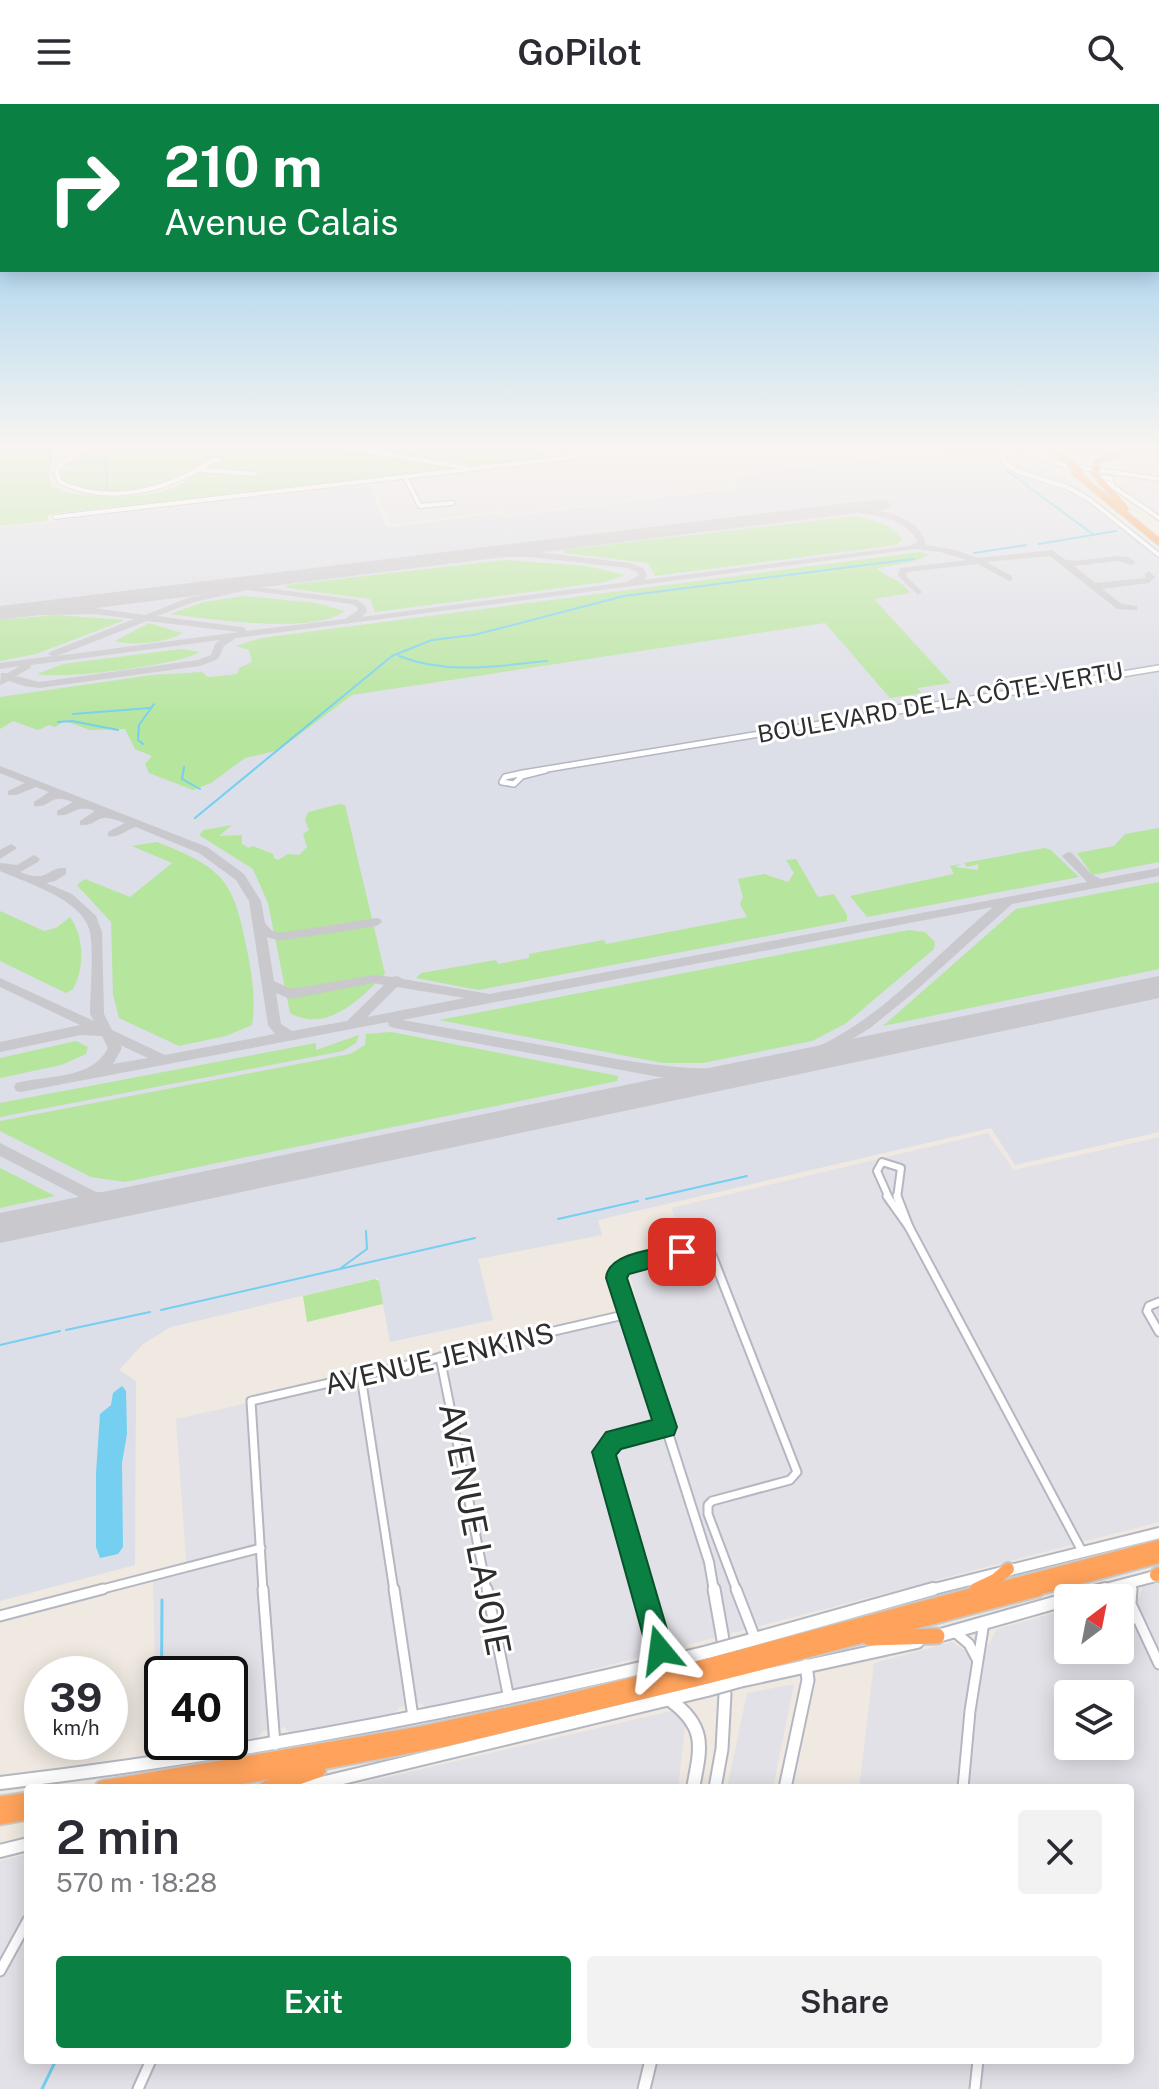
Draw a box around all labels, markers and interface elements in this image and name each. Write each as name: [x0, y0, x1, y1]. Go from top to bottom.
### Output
icon: menu: [32, 30, 76, 74]
icon: search: [1083, 30, 1127, 74]
text: GoPilot: [517, 31, 642, 73]
text: 210 m: [164, 134, 322, 200]
icon: right: [32, 136, 136, 240]
text: Avenue Calais: [164, 201, 398, 243]
street label: BOULEVARD DE LA CÔTE-VERTU: [755, 656, 1125, 748]
pin: [648, 1218, 716, 1286]
icon: arrive: [660, 1230, 704, 1274]
street label: AVENUE JENKINS: [321, 1316, 557, 1400]
street label: AVENUE LAJOIE: [431, 1399, 519, 1659]
north arrow: [1054, 1584, 1134, 1664]
map controls: [1054, 1584, 1134, 1760]
position arrow: [618, 1608, 702, 1692]
speed limit sign: 40: [144, 1656, 248, 1760]
text: 39: [50, 1674, 102, 1721]
button: layers: [1054, 1680, 1134, 1760]
text: km/h: [52, 1716, 100, 1740]
text: 2 min: [56, 1808, 180, 1865]
button: close: [1018, 1810, 1102, 1894]
text: 570 m · 18:28: [56, 1867, 217, 1898]
button: Exit: [56, 1956, 571, 2048]
button: Share: [587, 1956, 1102, 2048]

